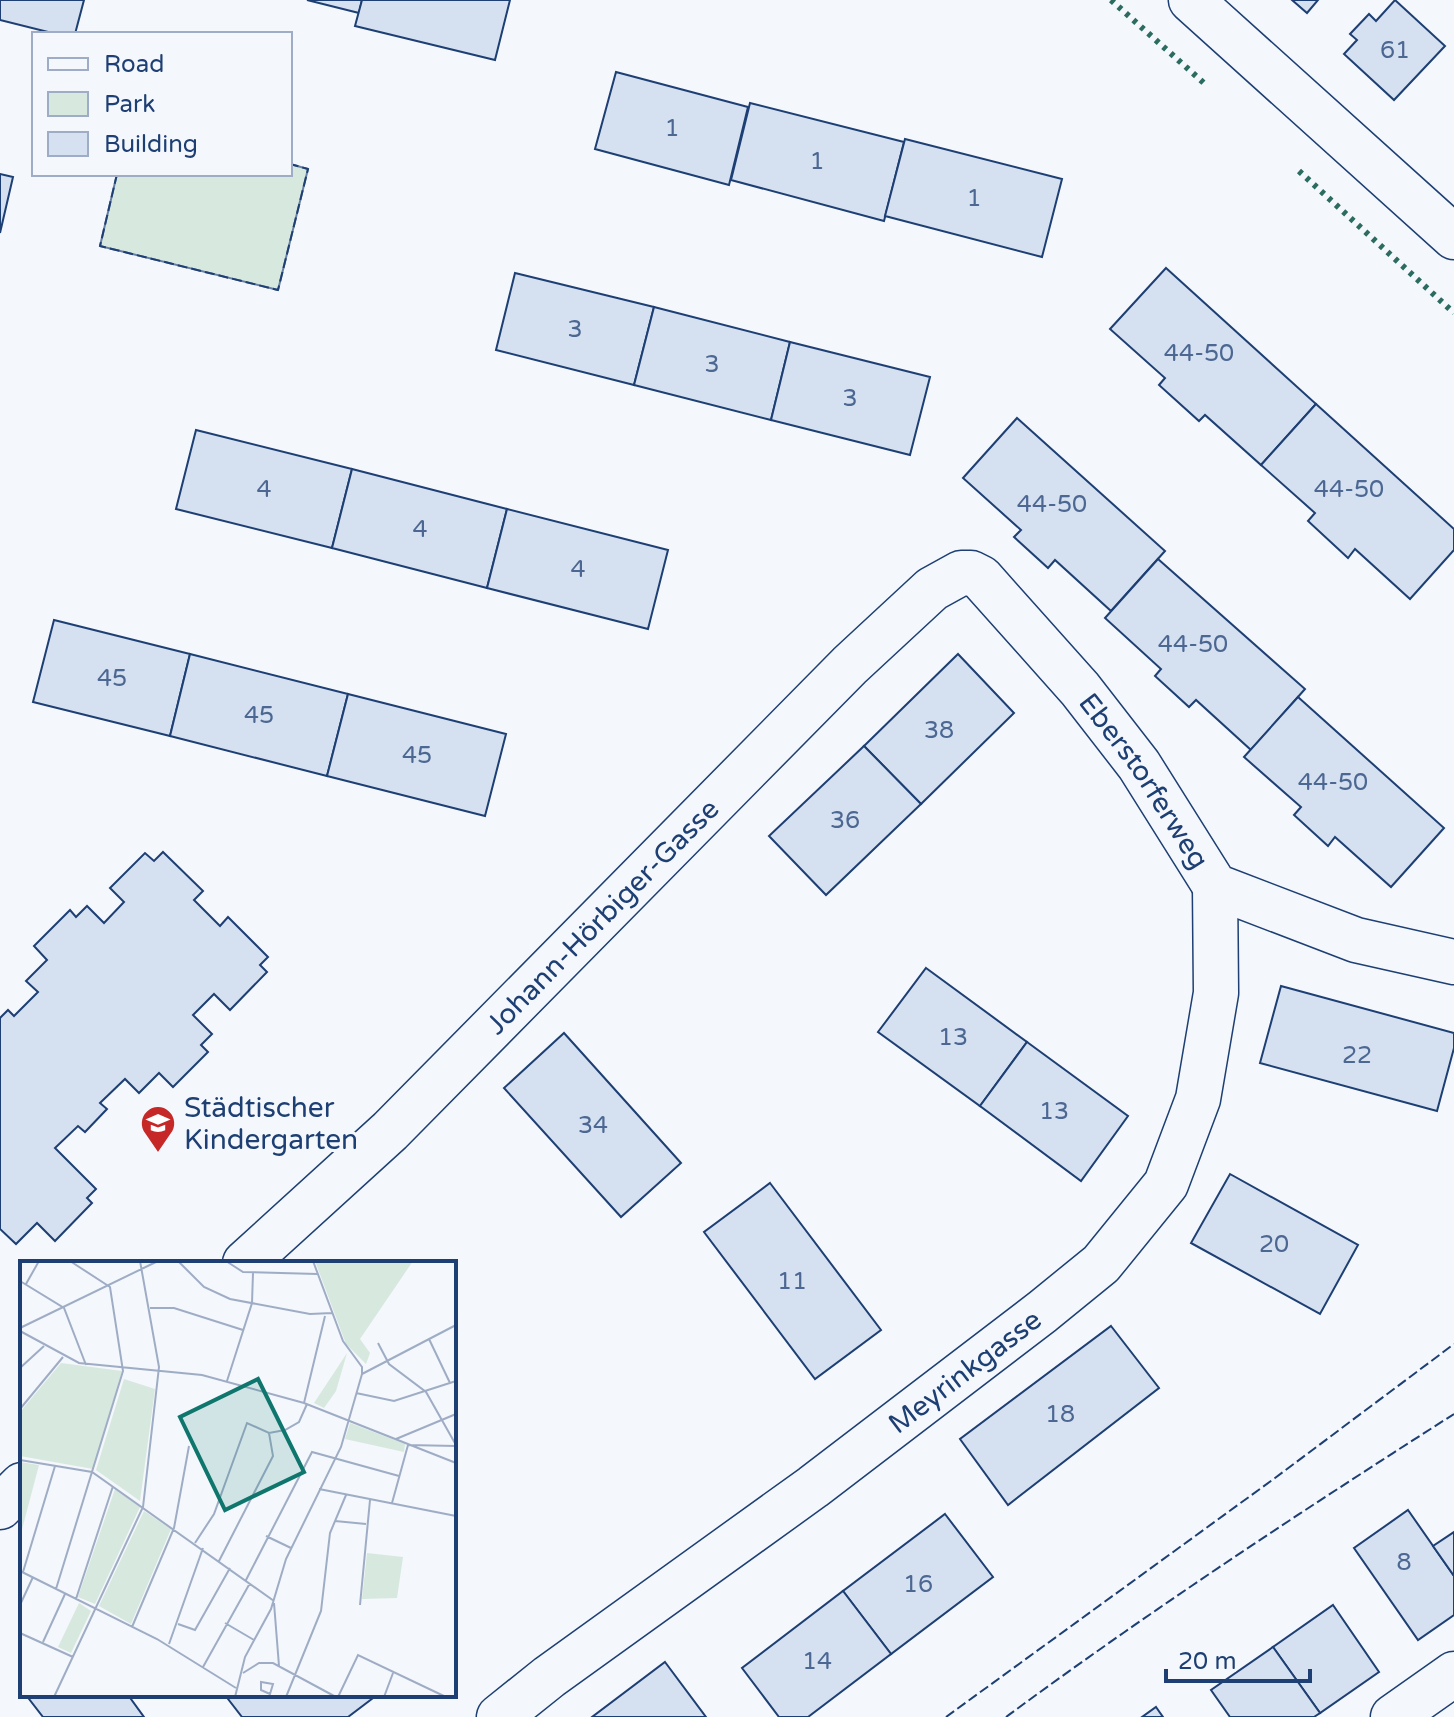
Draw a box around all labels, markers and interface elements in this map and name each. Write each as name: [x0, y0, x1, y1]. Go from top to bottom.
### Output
legend: [32, 32, 292, 176]
house number: 61: [1380, 36, 1410, 65]
text: Road: [104, 50, 164, 79]
text: Park: [104, 90, 155, 119]
house number: 1: [664, 114, 680, 143]
text: Building: [104, 130, 198, 159]
house number: 1: [809, 147, 825, 176]
house number: 1: [966, 184, 982, 213]
house number: 3: [567, 315, 583, 344]
house number: 44-50: [1164, 339, 1234, 368]
house number: 3: [704, 350, 720, 379]
house number: 3: [842, 384, 858, 413]
house number: 4: [256, 475, 272, 504]
house number: 44-50: [1314, 475, 1384, 504]
house number: 44-50: [1017, 490, 1087, 519]
house number: 4: [412, 515, 428, 544]
house number: 4: [570, 555, 586, 584]
house number: 44-50: [1158, 630, 1228, 659]
house number: 45: [97, 664, 127, 693]
street label: Eberstorferweg: [1072, 687, 1216, 875]
house number: 45: [244, 701, 274, 730]
house number: 38: [924, 716, 954, 745]
house number: 45: [402, 741, 432, 770]
house number: 44-50: [1298, 768, 1368, 797]
street label: Johann-Hörbiger-Gasse: [479, 792, 726, 1042]
house number: 36: [830, 806, 860, 835]
house number: 13: [938, 1023, 968, 1052]
house number: 22: [1342, 1041, 1372, 1070]
place label: Städtischer Kindergarten: [184, 1091, 358, 1157]
house number: 13: [1039, 1097, 1069, 1126]
school or university icon: Städtischer Kindergarten: [139, 1104, 177, 1154]
house number: 34: [578, 1111, 608, 1140]
house number: 20: [1259, 1230, 1289, 1259]
inset map: [20, 1261, 456, 1697]
house number: 11: [777, 1267, 807, 1296]
street label: Meyrinkgasse: [882, 1303, 1048, 1441]
house number: 18: [1045, 1400, 1075, 1429]
house number: 8: [1396, 1548, 1412, 1577]
house number: 16: [903, 1570, 933, 1599]
scale bar: [1166, 1633, 1310, 1683]
house number: 14: [802, 1647, 832, 1676]
text: 20 m: [1178, 1647, 1236, 1676]

